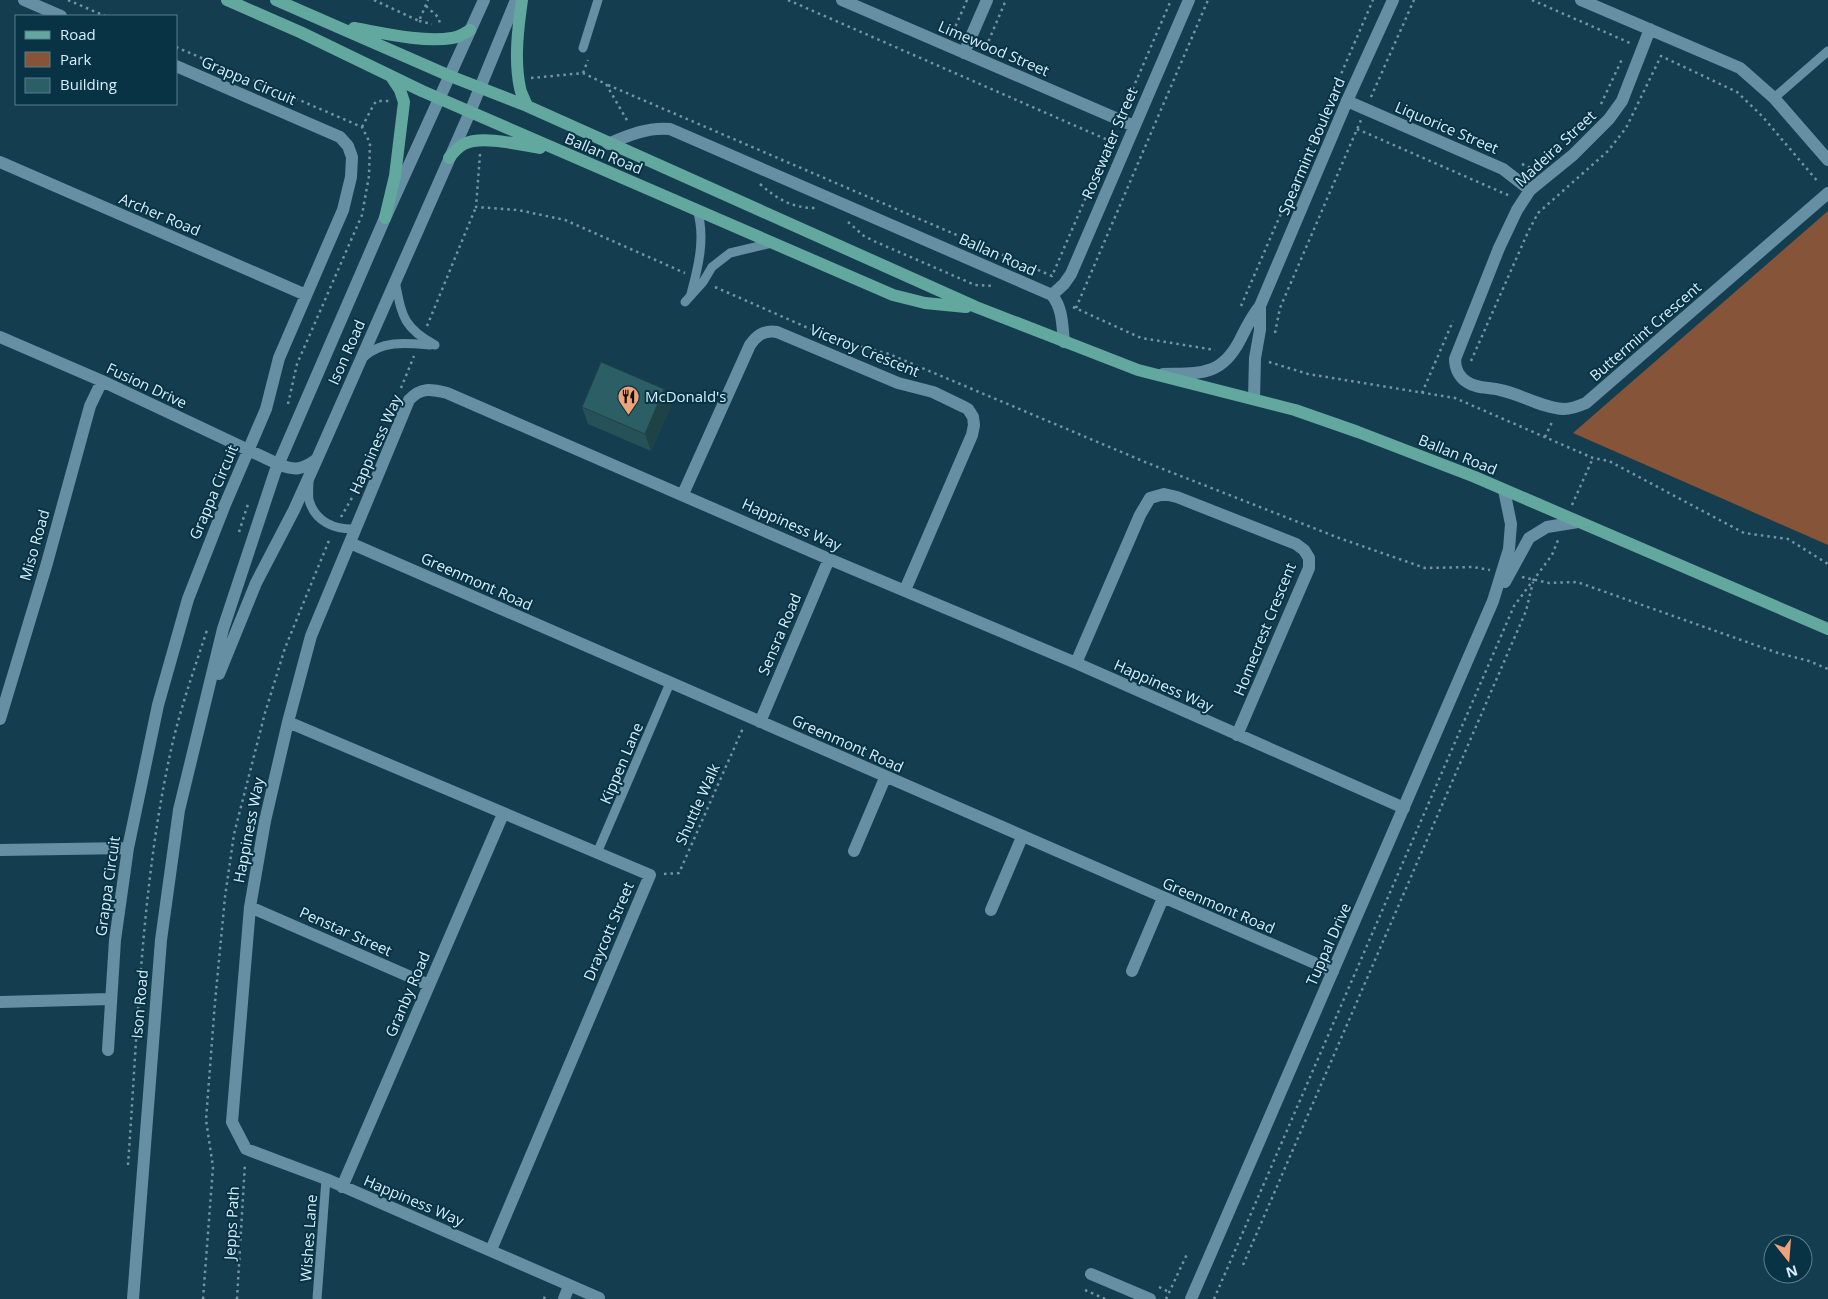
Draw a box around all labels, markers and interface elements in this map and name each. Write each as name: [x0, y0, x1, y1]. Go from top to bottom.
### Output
legend: [15, 15, 178, 105]
street label: Limewood Street: [936, 16, 1052, 80]
text: Road: [60, 24, 96, 44]
text: Park: [60, 49, 91, 69]
street label: Grappa Circuit: [199, 51, 299, 109]
text: Building: [60, 74, 117, 94]
street label: Spearmint Boulevard: [1273, 74, 1349, 218]
street label: Rosewater Street: [1076, 84, 1142, 202]
street label: Liquorice Street: [1392, 96, 1502, 158]
street label: Madeira Street: [1510, 105, 1600, 191]
street label: Ballan Road: [562, 128, 646, 178]
street label: Archer Road: [116, 188, 204, 240]
street label: Ballan Road: [956, 228, 1040, 280]
street label: Buttermint Crescent: [1585, 277, 1705, 385]
street label: Ison Road: [323, 316, 369, 388]
street label: Viceroy Crescent: [807, 319, 923, 381]
street label: Fusion Drive: [103, 358, 191, 412]
restaurant icon: McDonald's: [617, 384, 641, 415]
place label: McDonald's: [645, 386, 727, 406]
street label: Happiness Way: [344, 391, 406, 497]
street label: Ballan Road: [1416, 429, 1500, 479]
street label: Grappa Circuit: [184, 442, 242, 542]
street label: Happiness Way: [739, 493, 845, 555]
street label: Miso Road: [14, 507, 54, 583]
street label: Greenmont Road: [418, 547, 536, 615]
street label: Homecrest Crescent: [1228, 560, 1300, 698]
street label: Sensra Road: [753, 590, 805, 678]
street label: Happiness Way: [1111, 654, 1217, 716]
street label: Greenmont Road: [789, 709, 907, 777]
street label: Kippen Lane: [595, 719, 647, 807]
street label: Shuttle Walk: [670, 760, 724, 848]
street label: Happiness Way: [228, 775, 268, 884]
street label: Grappa Circuit: [90, 835, 124, 937]
street label: Greenmont Road: [1160, 872, 1278, 938]
street label: Draycott Street: [578, 879, 638, 983]
street label: Tuppal Drive: [1301, 899, 1355, 989]
street label: Penstar Street: [297, 902, 395, 960]
street label: Granby Road: [380, 948, 434, 1040]
street label: Ison Road: [126, 969, 152, 1039]
street label: Happiness Way: [361, 1170, 468, 1230]
street label: Jepps Path: [219, 1186, 243, 1262]
street label: Wishes Lane: [295, 1194, 321, 1282]
north arrow: [1763, 1234, 1813, 1284]
text: N: [1784, 1261, 1800, 1283]

